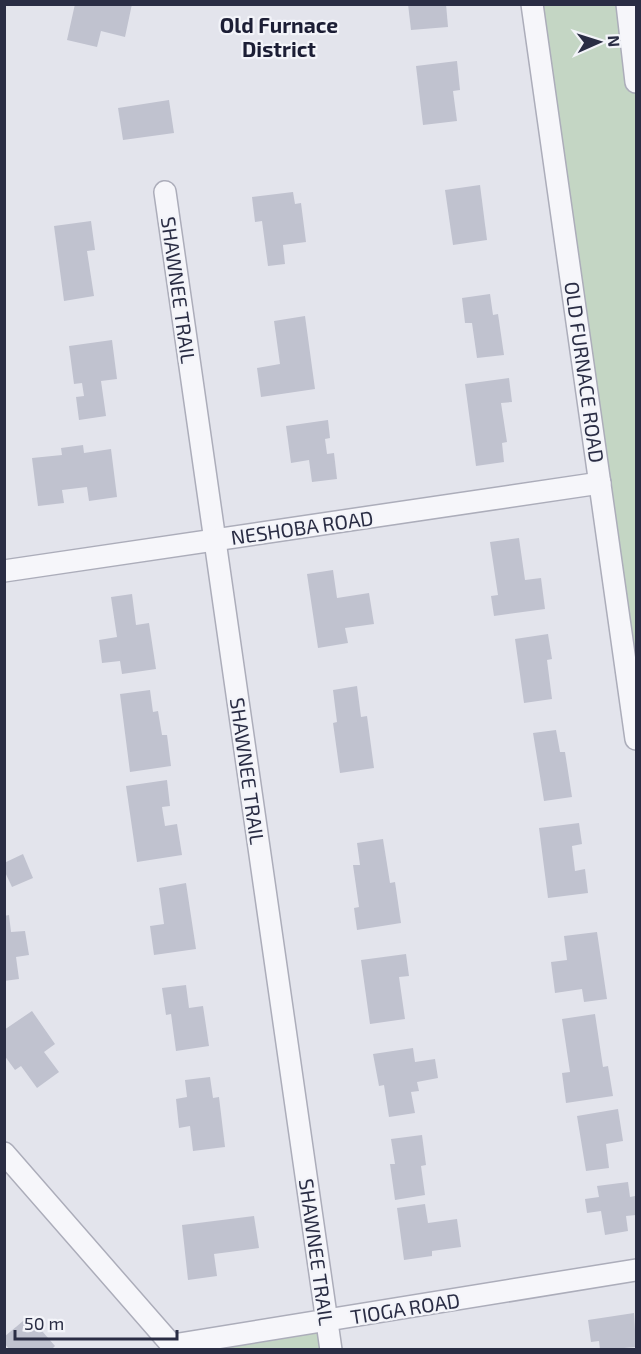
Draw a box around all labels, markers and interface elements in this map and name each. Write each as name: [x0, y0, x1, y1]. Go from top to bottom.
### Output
district label: Old Furnace District: [220, 12, 338, 61]
north arrow: [569, 12, 629, 72]
text: N: [605, 35, 624, 47]
street label: SHAWNEE TRAIL: [157, 215, 201, 365]
street label: OLD FURNACE ROAD: [560, 280, 610, 464]
street label: NESHOBA ROAD: [229, 505, 375, 549]
street label: SHAWNEE TRAIL: [226, 696, 270, 846]
street label: SHAWNEE TRAIL: [295, 1177, 339, 1327]
street label: TIOGA ROAD: [349, 1287, 461, 1329]
scale bar: [15, 1303, 177, 1341]
text: 50 m: [24, 1312, 64, 1334]

